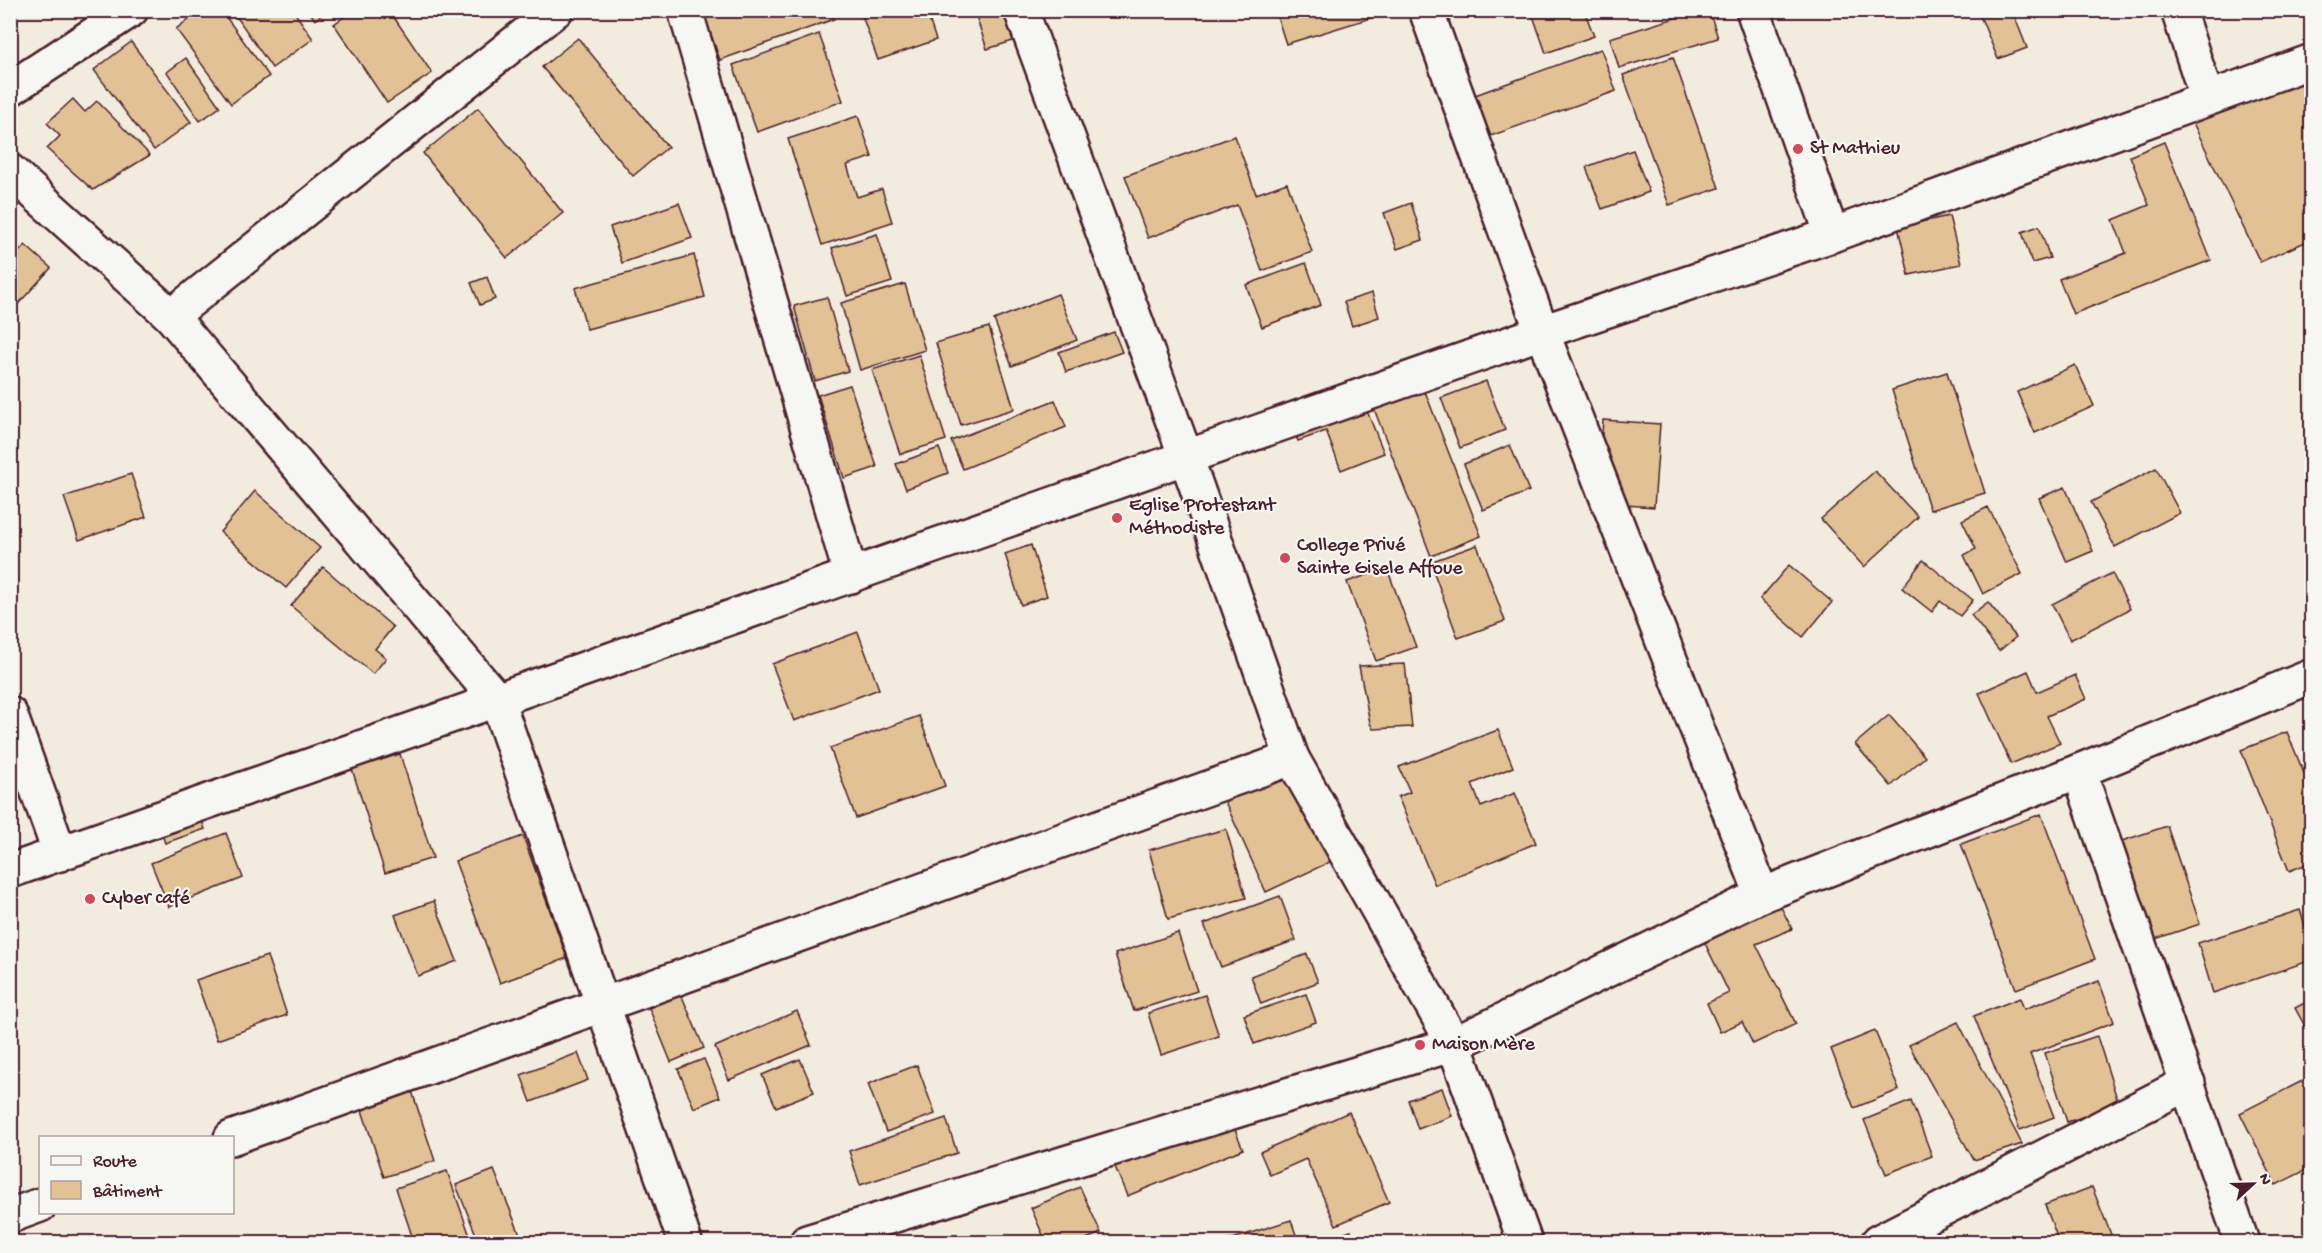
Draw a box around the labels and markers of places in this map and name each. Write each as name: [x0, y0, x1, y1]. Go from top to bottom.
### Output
place label: St Mathieu: [1810, 138, 1901, 161]
marker: St Mathieu: [1791, 142, 1805, 156]
place label: Eglise Protestant Méthodiste: [1129, 495, 1277, 541]
marker: Eglise Protestant Méthodiste: [1110, 511, 1124, 525]
place label: College Privé Sainte Gisele Affoue: [1297, 535, 1463, 581]
marker: College Privé Sainte Gisele Affoue: [1278, 551, 1292, 565]
place label: Cyber café: [102, 888, 190, 911]
marker: Cyber café: [83, 892, 97, 906]
place label: Maison Mère: [1432, 1034, 1536, 1057]
marker: Maison Mère: [1413, 1038, 1427, 1052]

